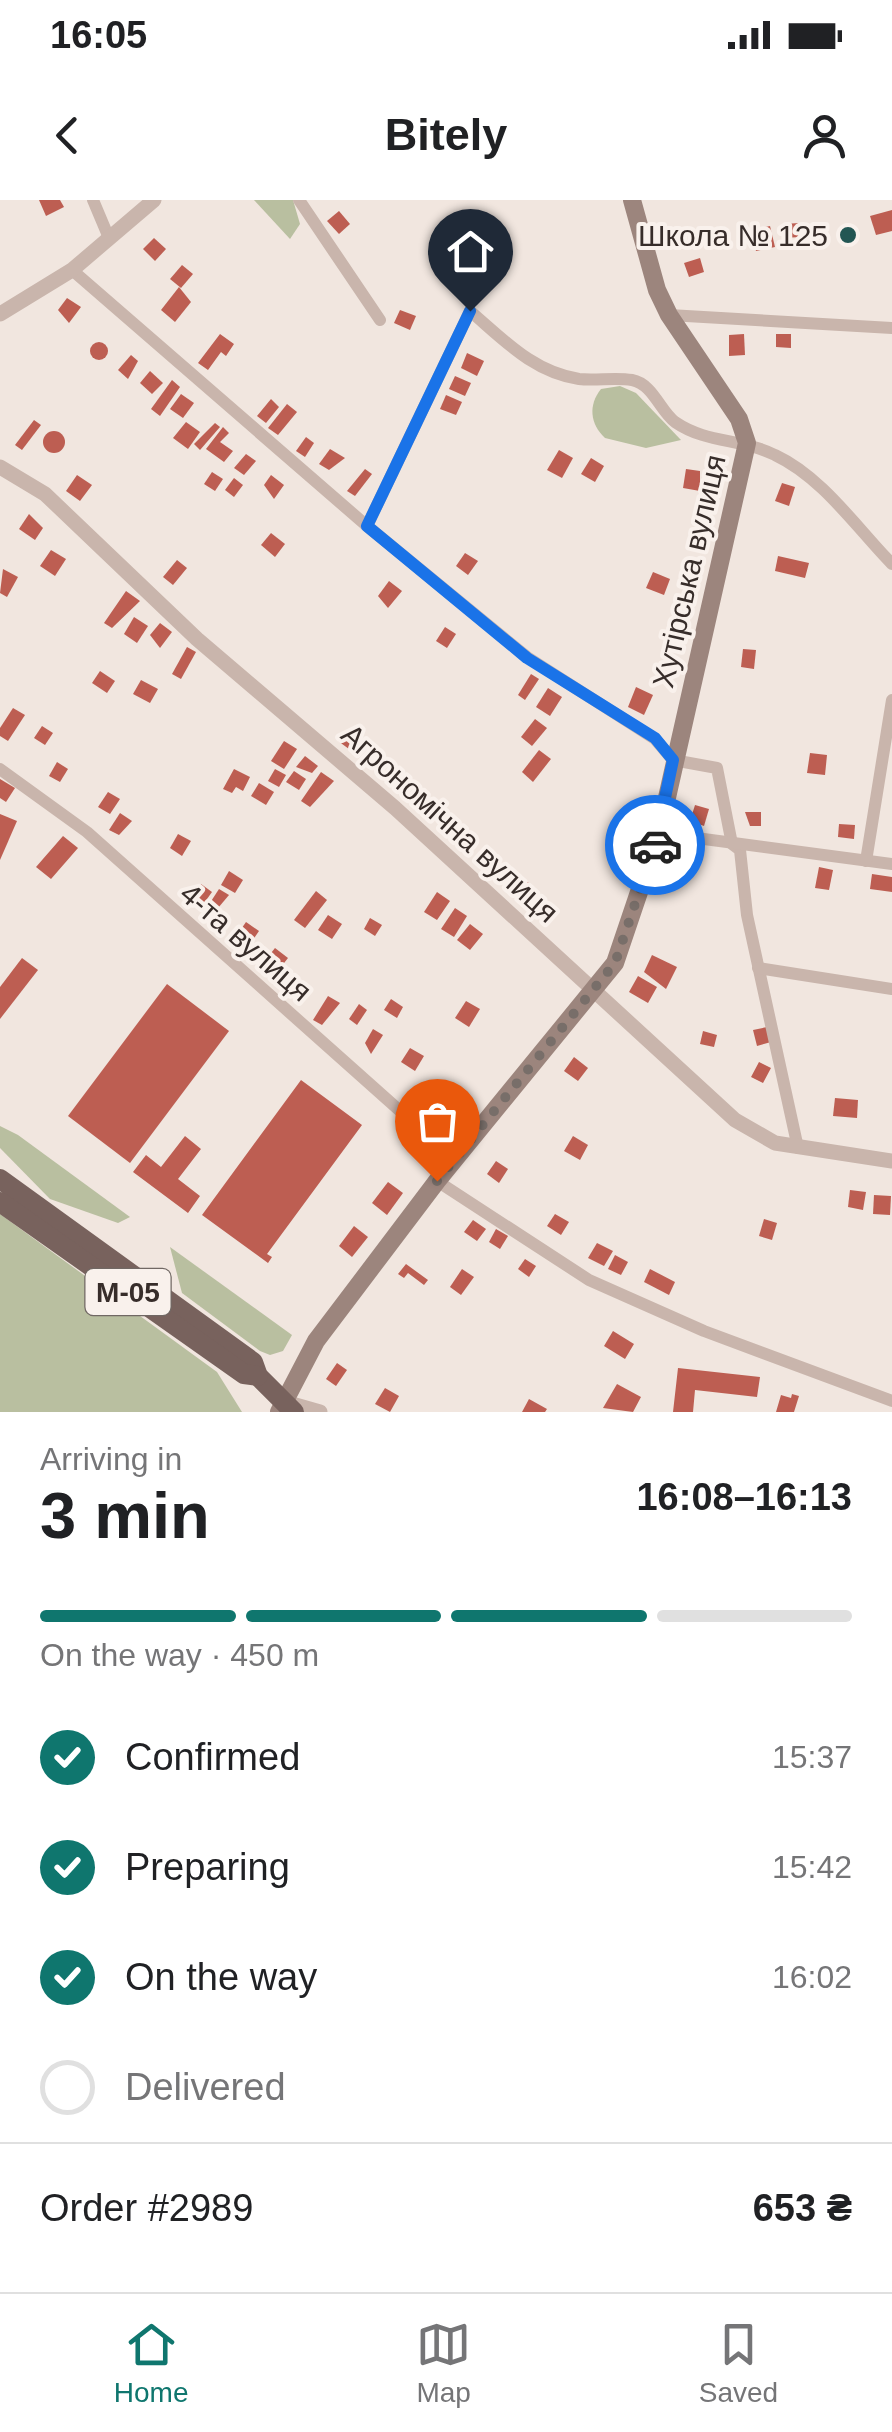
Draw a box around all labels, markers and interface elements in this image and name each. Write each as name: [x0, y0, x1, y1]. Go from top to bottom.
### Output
text: 16:05: [50, 14, 147, 56]
icon: back: [40, 108, 95, 163]
icon: person: [797, 108, 852, 163]
text: Bitely: [385, 109, 507, 160]
pin: [428, 209, 513, 312]
place label: Школа № 125: [638, 219, 828, 252]
icon: home: [443, 224, 498, 279]
marker: Школа № 125: [837, 224, 859, 246]
street label: Хутірська вулиця: [646, 451, 732, 691]
street label: Агрономічна вулиця: [335, 717, 565, 929]
courier: [605, 795, 705, 895]
icon: car: [628, 818, 683, 873]
street label: 4-та вулиця: [174, 876, 318, 1008]
pin: [395, 1079, 480, 1182]
icon: bag: [410, 1094, 465, 1149]
road number: М-05: [86, 1269, 170, 1315]
text: Arriving in: [40, 1441, 182, 1477]
text: 16:08–16:13: [636, 1476, 852, 1518]
text: 3 min: [40, 1479, 210, 1552]
text: On the way · 450 m: [40, 1637, 319, 1673]
icon: check: [40, 1730, 95, 1785]
text: Confirmed: [125, 1736, 300, 1778]
text: 15:37: [772, 1739, 852, 1775]
icon: check: [40, 1840, 95, 1895]
text: Preparing: [125, 1846, 290, 1888]
text: 15:42: [772, 1849, 852, 1885]
icon: check: [40, 1950, 95, 2005]
text: On the way: [125, 1956, 317, 1998]
text: 16:02: [772, 1959, 852, 1995]
text: Delivered: [125, 2066, 286, 2108]
text: Order #2989: [40, 2187, 253, 2229]
text: 653 ₴: [753, 2187, 852, 2229]
tab: Home: [114, 2317, 189, 2409]
tab: Map: [416, 2317, 471, 2409]
tab: Saved: [699, 2317, 778, 2409]

